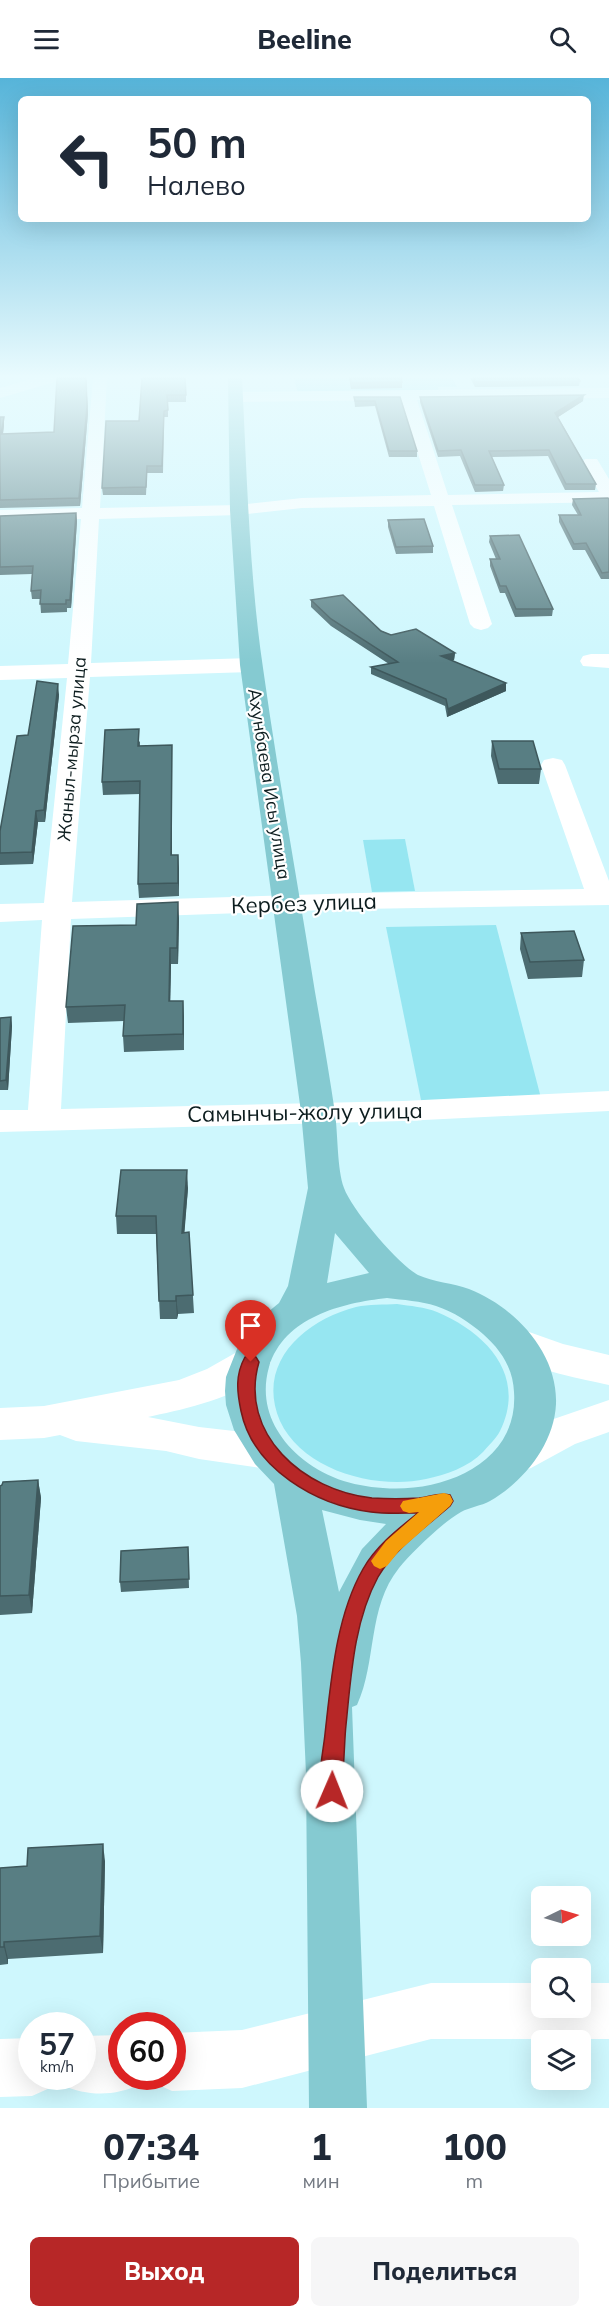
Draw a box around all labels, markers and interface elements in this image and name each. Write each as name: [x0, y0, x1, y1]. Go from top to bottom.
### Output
text: Beeline: [257, 22, 352, 56]
icon: menu: [30, 23, 63, 56]
icon: search: [546, 23, 579, 56]
text: 50 m: [147, 116, 247, 169]
icon: left: [48, 120, 126, 198]
text: Налево: [147, 168, 246, 202]
street label: Жаныл-мырза улица: [52, 656, 91, 842]
street label: Ахунбаева Исы улица: [243, 687, 296, 881]
street label: Кербез улица: [231, 886, 377, 920]
street label: Самынчы-жолу улица: [187, 1096, 423, 1128]
pin: [225, 1300, 276, 1362]
icon: arrive: [234, 1309, 267, 1342]
position arrow: [300, 1759, 364, 1823]
north arrow: [531, 1886, 591, 1946]
map controls: [531, 1886, 591, 2090]
button: search: [531, 1958, 591, 2018]
speed limit sign: 60: [108, 2012, 186, 2090]
text: 57: [39, 2025, 75, 2063]
button: layers: [531, 2030, 591, 2090]
text: km/h: [40, 2057, 74, 2076]
text: 07:34: [103, 2124, 199, 2169]
text: 1: [310, 2124, 332, 2169]
text: 100: [442, 2124, 507, 2169]
text: Прибытие: [102, 2168, 200, 2193]
text: мин: [302, 2168, 340, 2193]
text: m: [466, 2168, 483, 2193]
button: Выход: [30, 2237, 299, 2306]
button: Поделиться: [311, 2237, 579, 2306]

